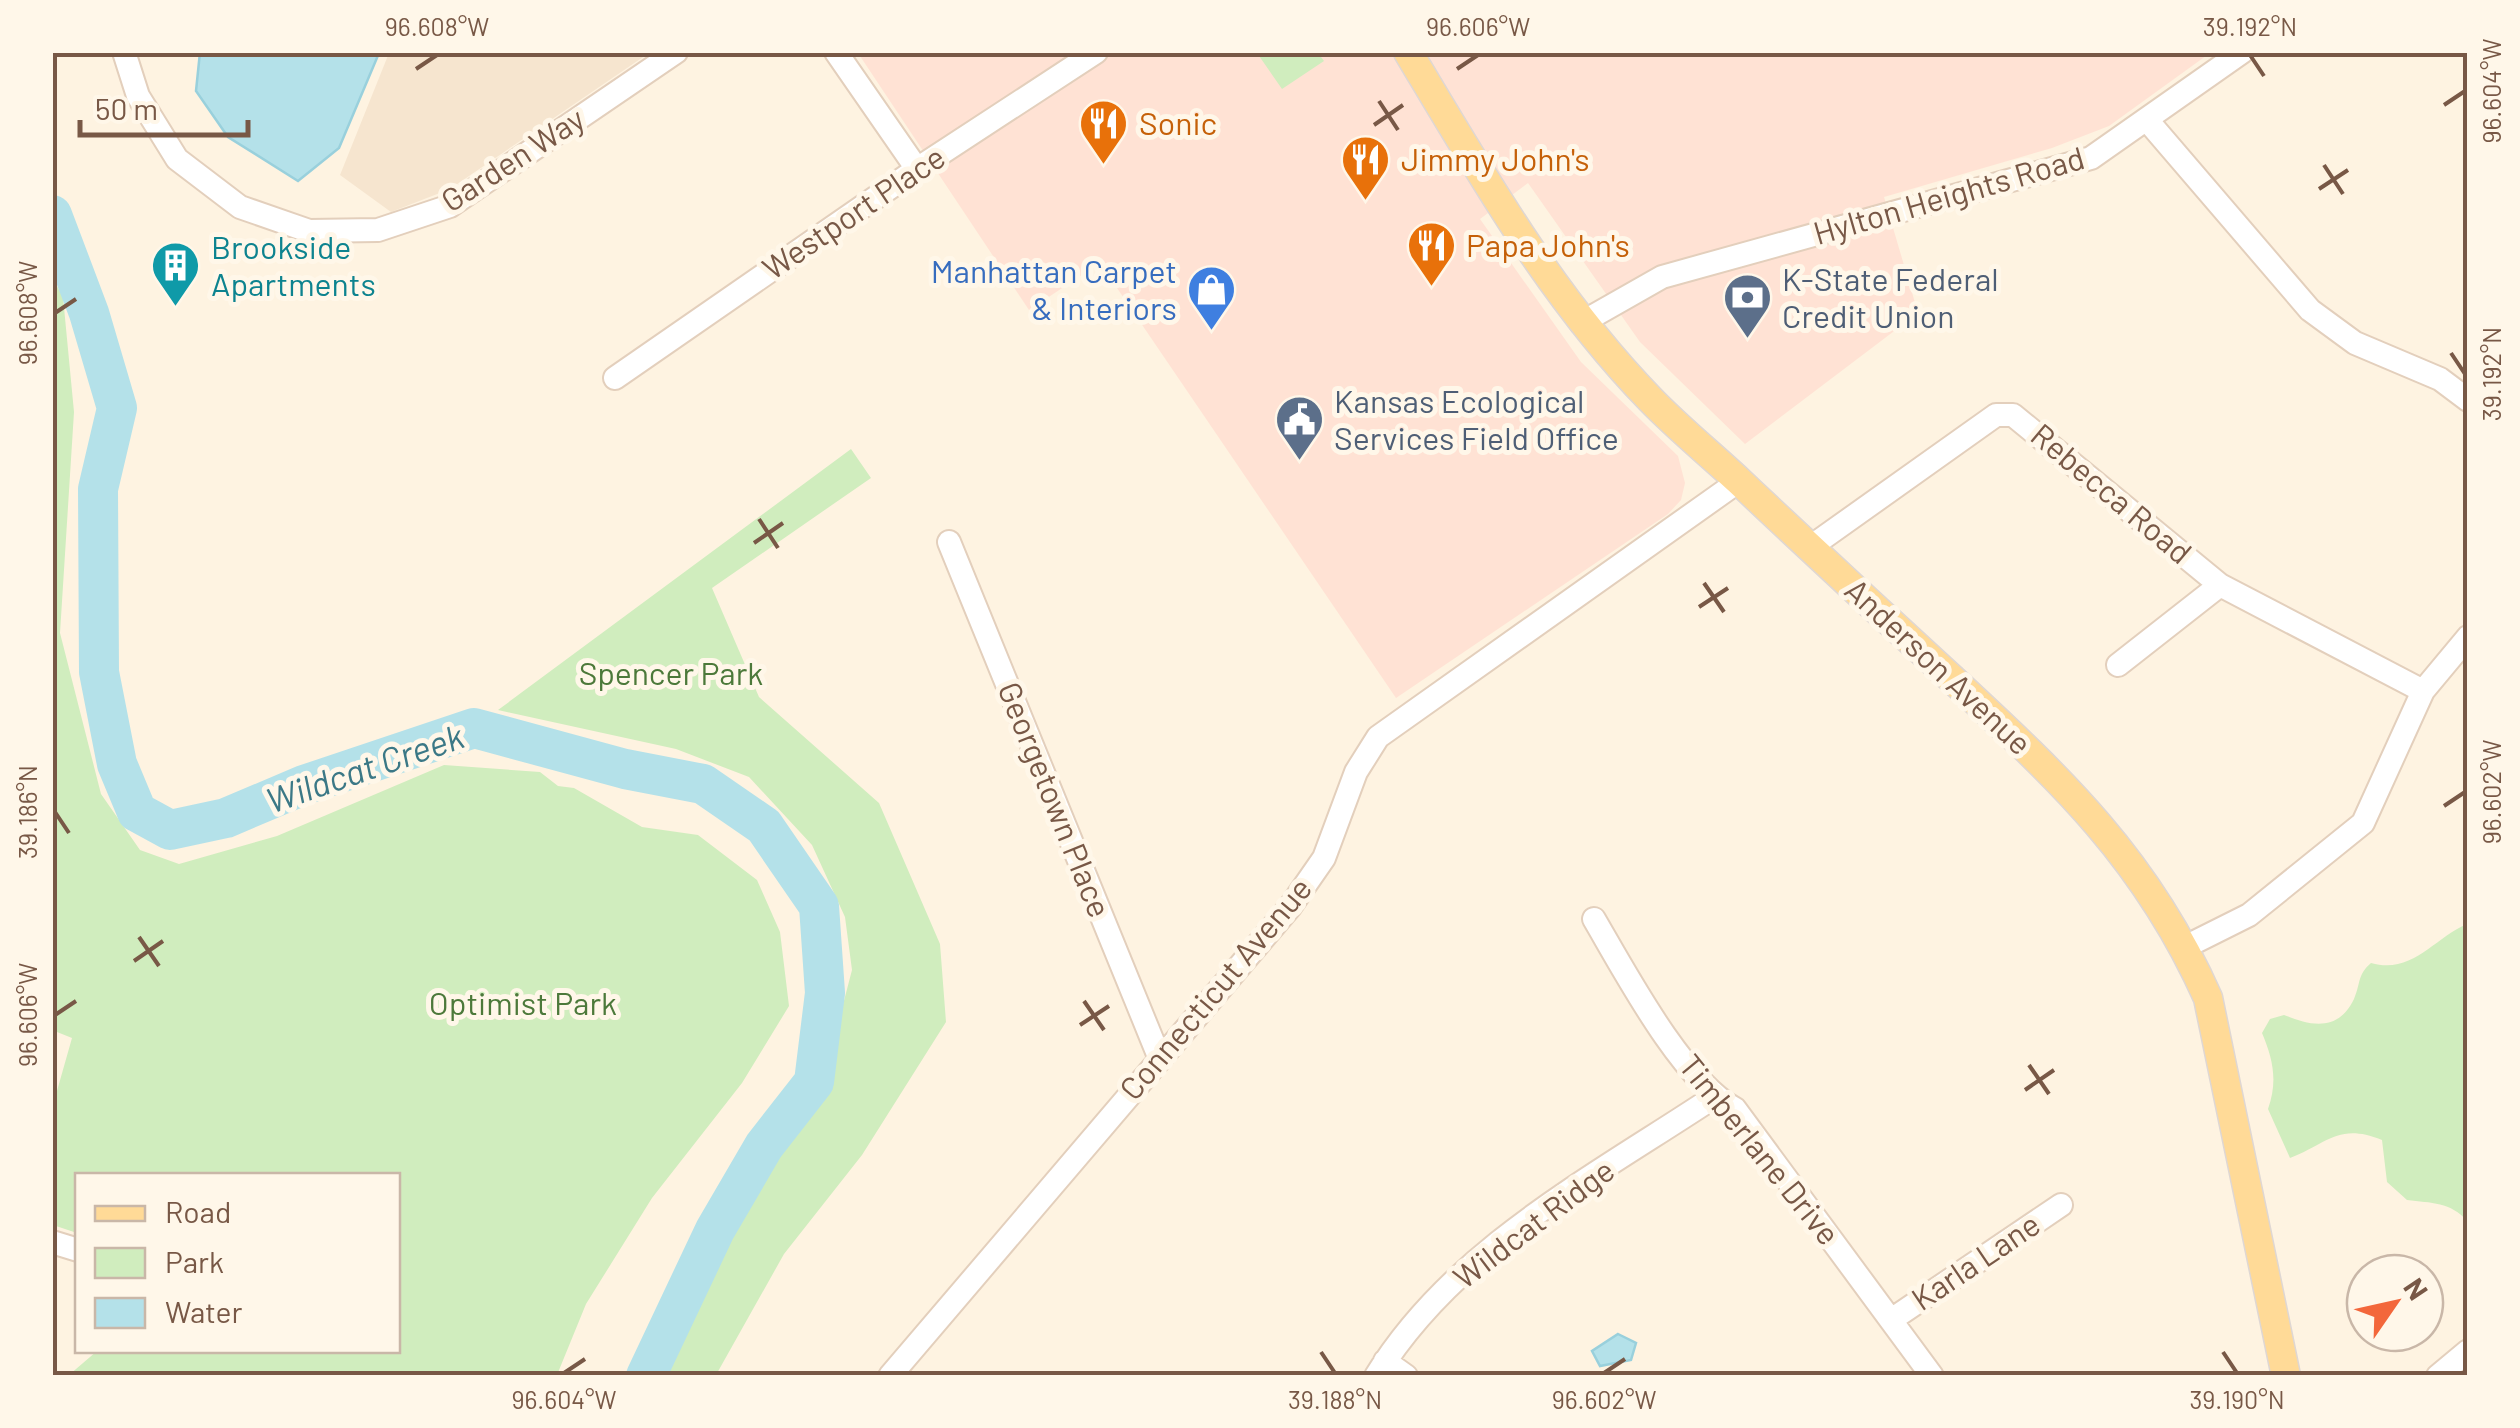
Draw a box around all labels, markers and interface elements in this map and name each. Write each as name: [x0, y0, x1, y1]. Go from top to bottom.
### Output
text: 96.608°W: [385, 11, 489, 41]
text: 96.606°W: [1426, 11, 1530, 41]
text: 39.192°N: [2203, 11, 2297, 41]
text: 96.604°W: [2476, 38, 2506, 144]
scale bar: [80, 75, 248, 137]
text: 50 m: [95, 90, 158, 126]
street label: Garden Way: [433, 98, 591, 219]
restaurant icon: Sonic: [1078, 98, 1130, 166]
place label: Sonic: [1139, 103, 1217, 141]
restaurant icon: Jimmy John's: [1340, 134, 1392, 202]
street label: Westport Place: [755, 136, 951, 286]
street label: Hylton Heights Road: [1809, 137, 2088, 251]
place label: Jimmy John's: [1401, 139, 1590, 177]
restaurant icon: Papa John's: [1405, 220, 1457, 288]
place label: Papa John's: [1466, 225, 1630, 263]
place label: Brookside Apartments: [211, 227, 376, 302]
building icon: Brookside Apartments: [150, 240, 202, 308]
place label: Manhattan Carpet & Interiors: [931, 251, 1177, 326]
place label: K-State Federal Credit Union: [1782, 259, 1999, 334]
text: 96.608°W: [12, 261, 42, 365]
shop icon: Manhattan Carpet & Interiors: [1186, 264, 1238, 332]
bank icon: K-State Federal Credit Union: [1721, 272, 1773, 340]
text: 39.192°N: [2476, 327, 2506, 421]
place label: Kansas Ecological Services Field Office: [1334, 381, 1619, 456]
public building icon: Kansas Ecological Services Field Office: [1273, 394, 1325, 462]
street label: Rebecca Road: [2024, 414, 2200, 571]
street label: Anderson Avenue: [1838, 570, 2040, 762]
park label: Spencer Park: [579, 653, 763, 691]
street label: Georgetown Place: [991, 676, 1120, 922]
water label: Wildcat Creek: [260, 714, 469, 821]
text: 96.602°W: [2476, 740, 2506, 844]
text: 39.186°N: [12, 765, 42, 859]
street label: Connecticut Avenue: [1111, 869, 1318, 1106]
text: 96.606°W: [12, 963, 42, 1067]
park label: Optimist Park: [429, 983, 617, 1021]
street label: Timberlane Drive: [1672, 1046, 1849, 1252]
street label: Wildcat Ridge: [1445, 1150, 1621, 1295]
legend: [75, 1173, 400, 1353]
text: Road: [165, 1193, 231, 1229]
street label: Karla Lane: [1904, 1204, 2046, 1317]
text: Park: [165, 1243, 224, 1279]
north arrow: [2345, 1253, 2445, 1353]
text: N: [2397, 1271, 2436, 1306]
text: Water: [165, 1293, 243, 1329]
text: 96.604°W: [511, 1384, 617, 1414]
text: 39.188°N: [1288, 1384, 1382, 1414]
text: 96.602°W: [1552, 1384, 1656, 1414]
text: 39.190°N: [2189, 1384, 2285, 1414]

